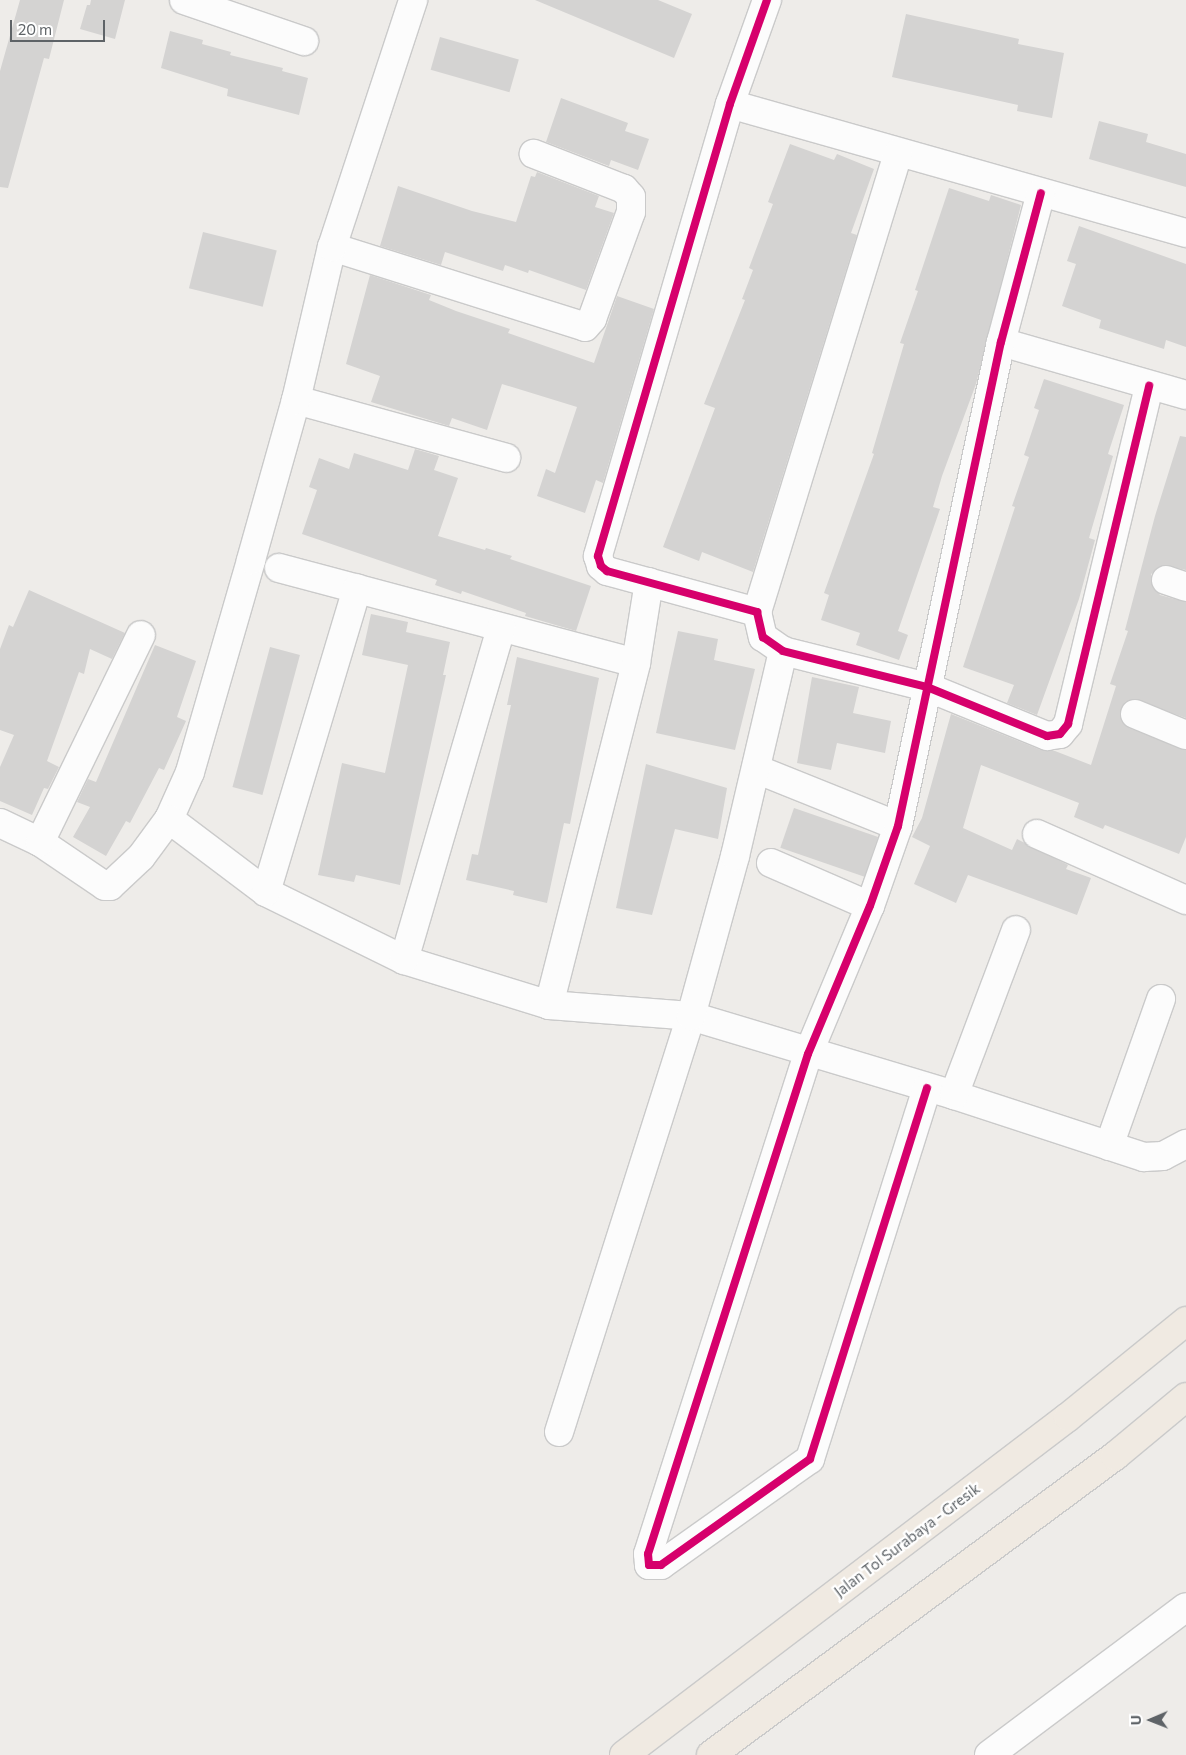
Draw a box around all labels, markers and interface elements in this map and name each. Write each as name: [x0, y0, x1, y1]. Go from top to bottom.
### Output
scale bar: [12, 10, 108, 42]
text: 20 m: [18, 20, 52, 38]
street label: Jalan Tol Surabaya - Gresik: [831, 1479, 983, 1601]
north arrow: [1126, 1695, 1176, 1745]
text: U: [1127, 1715, 1144, 1726]

